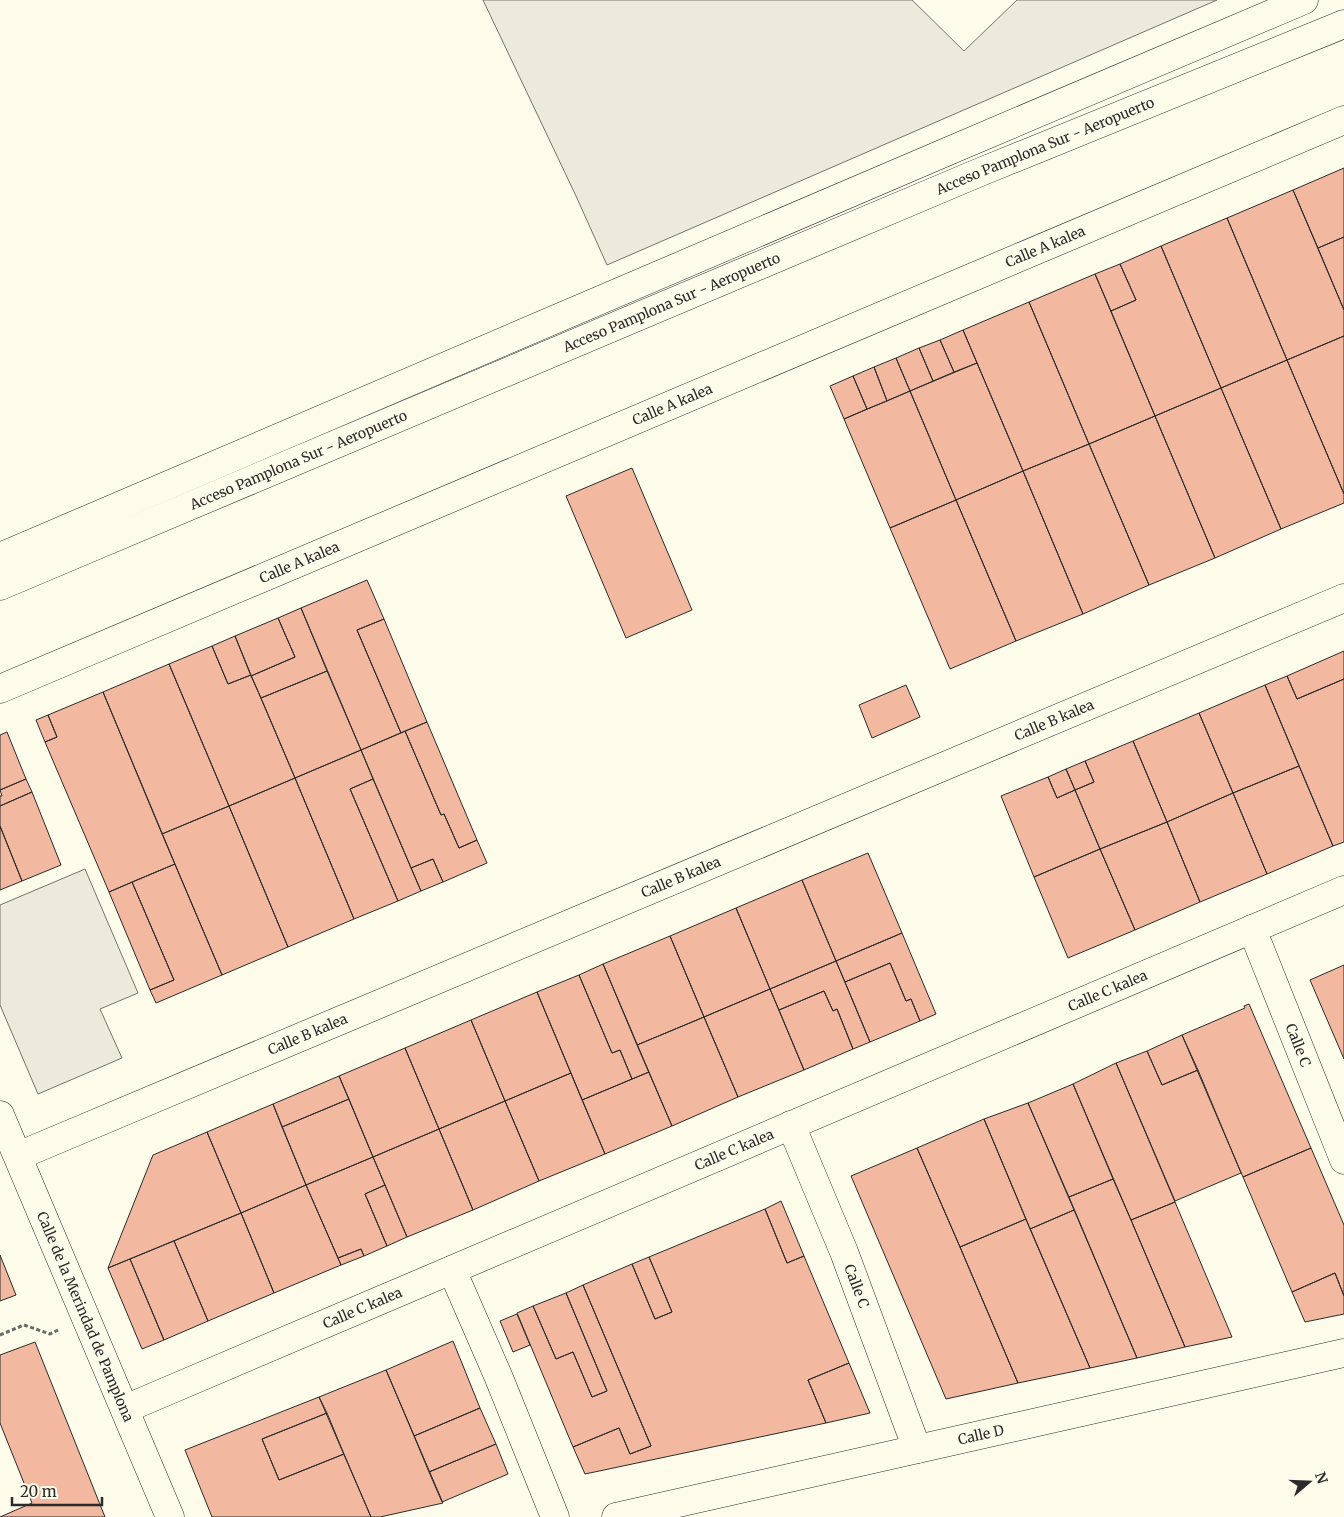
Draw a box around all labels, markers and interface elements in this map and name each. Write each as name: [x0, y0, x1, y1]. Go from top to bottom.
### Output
street label: Acceso Pamplona Sur - Aeropuerto: [932, 93, 1157, 199]
street label: Calle A kalea: [1003, 221, 1088, 271]
street label: Acceso Pamplona Sur - Aeropuerto: [559, 249, 783, 357]
street label: Calle A kalea: [630, 379, 715, 429]
street label: Acceso Pamplona Sur - Aeropuerto: [186, 406, 410, 514]
street label: Calle A kalea: [257, 537, 342, 587]
street label: Calle B kalea: [1012, 695, 1097, 745]
street label: Calle B kalea: [638, 852, 724, 902]
street label: Calle C kalea: [1065, 966, 1150, 1015]
street label: Calle B kalea: [265, 1009, 350, 1059]
street label: Calle C: [1281, 1021, 1315, 1070]
street label: Calle C kalea: [692, 1125, 777, 1174]
street label: Calle de la Merindad de Pamplona: [33, 1209, 138, 1425]
street label: Calle C: [840, 1262, 873, 1311]
street label: Calle C kalea: [320, 1283, 405, 1333]
street label: Calle D: [956, 1421, 1006, 1449]
north arrow: [1284, 1457, 1334, 1507]
text: N: [1311, 1470, 1332, 1486]
scale bar: [12, 1474, 102, 1506]
text: 20 m: [20, 1482, 57, 1501]

